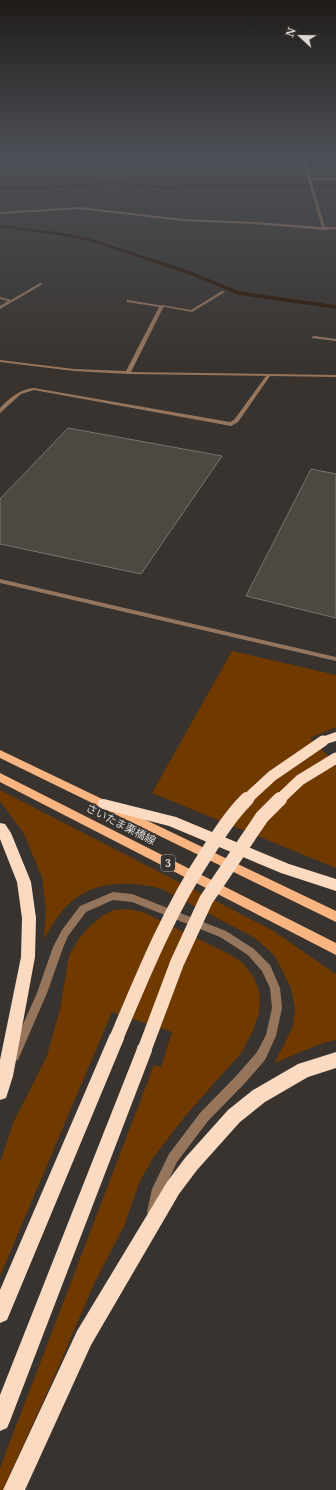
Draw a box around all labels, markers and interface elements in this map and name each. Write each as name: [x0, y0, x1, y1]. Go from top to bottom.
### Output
north arrow: [280, 16, 320, 56]
text: N: [282, 25, 299, 39]
street label: さいたま栗橋線: [84, 799, 159, 848]
road number: 3: [161, 855, 175, 871]

